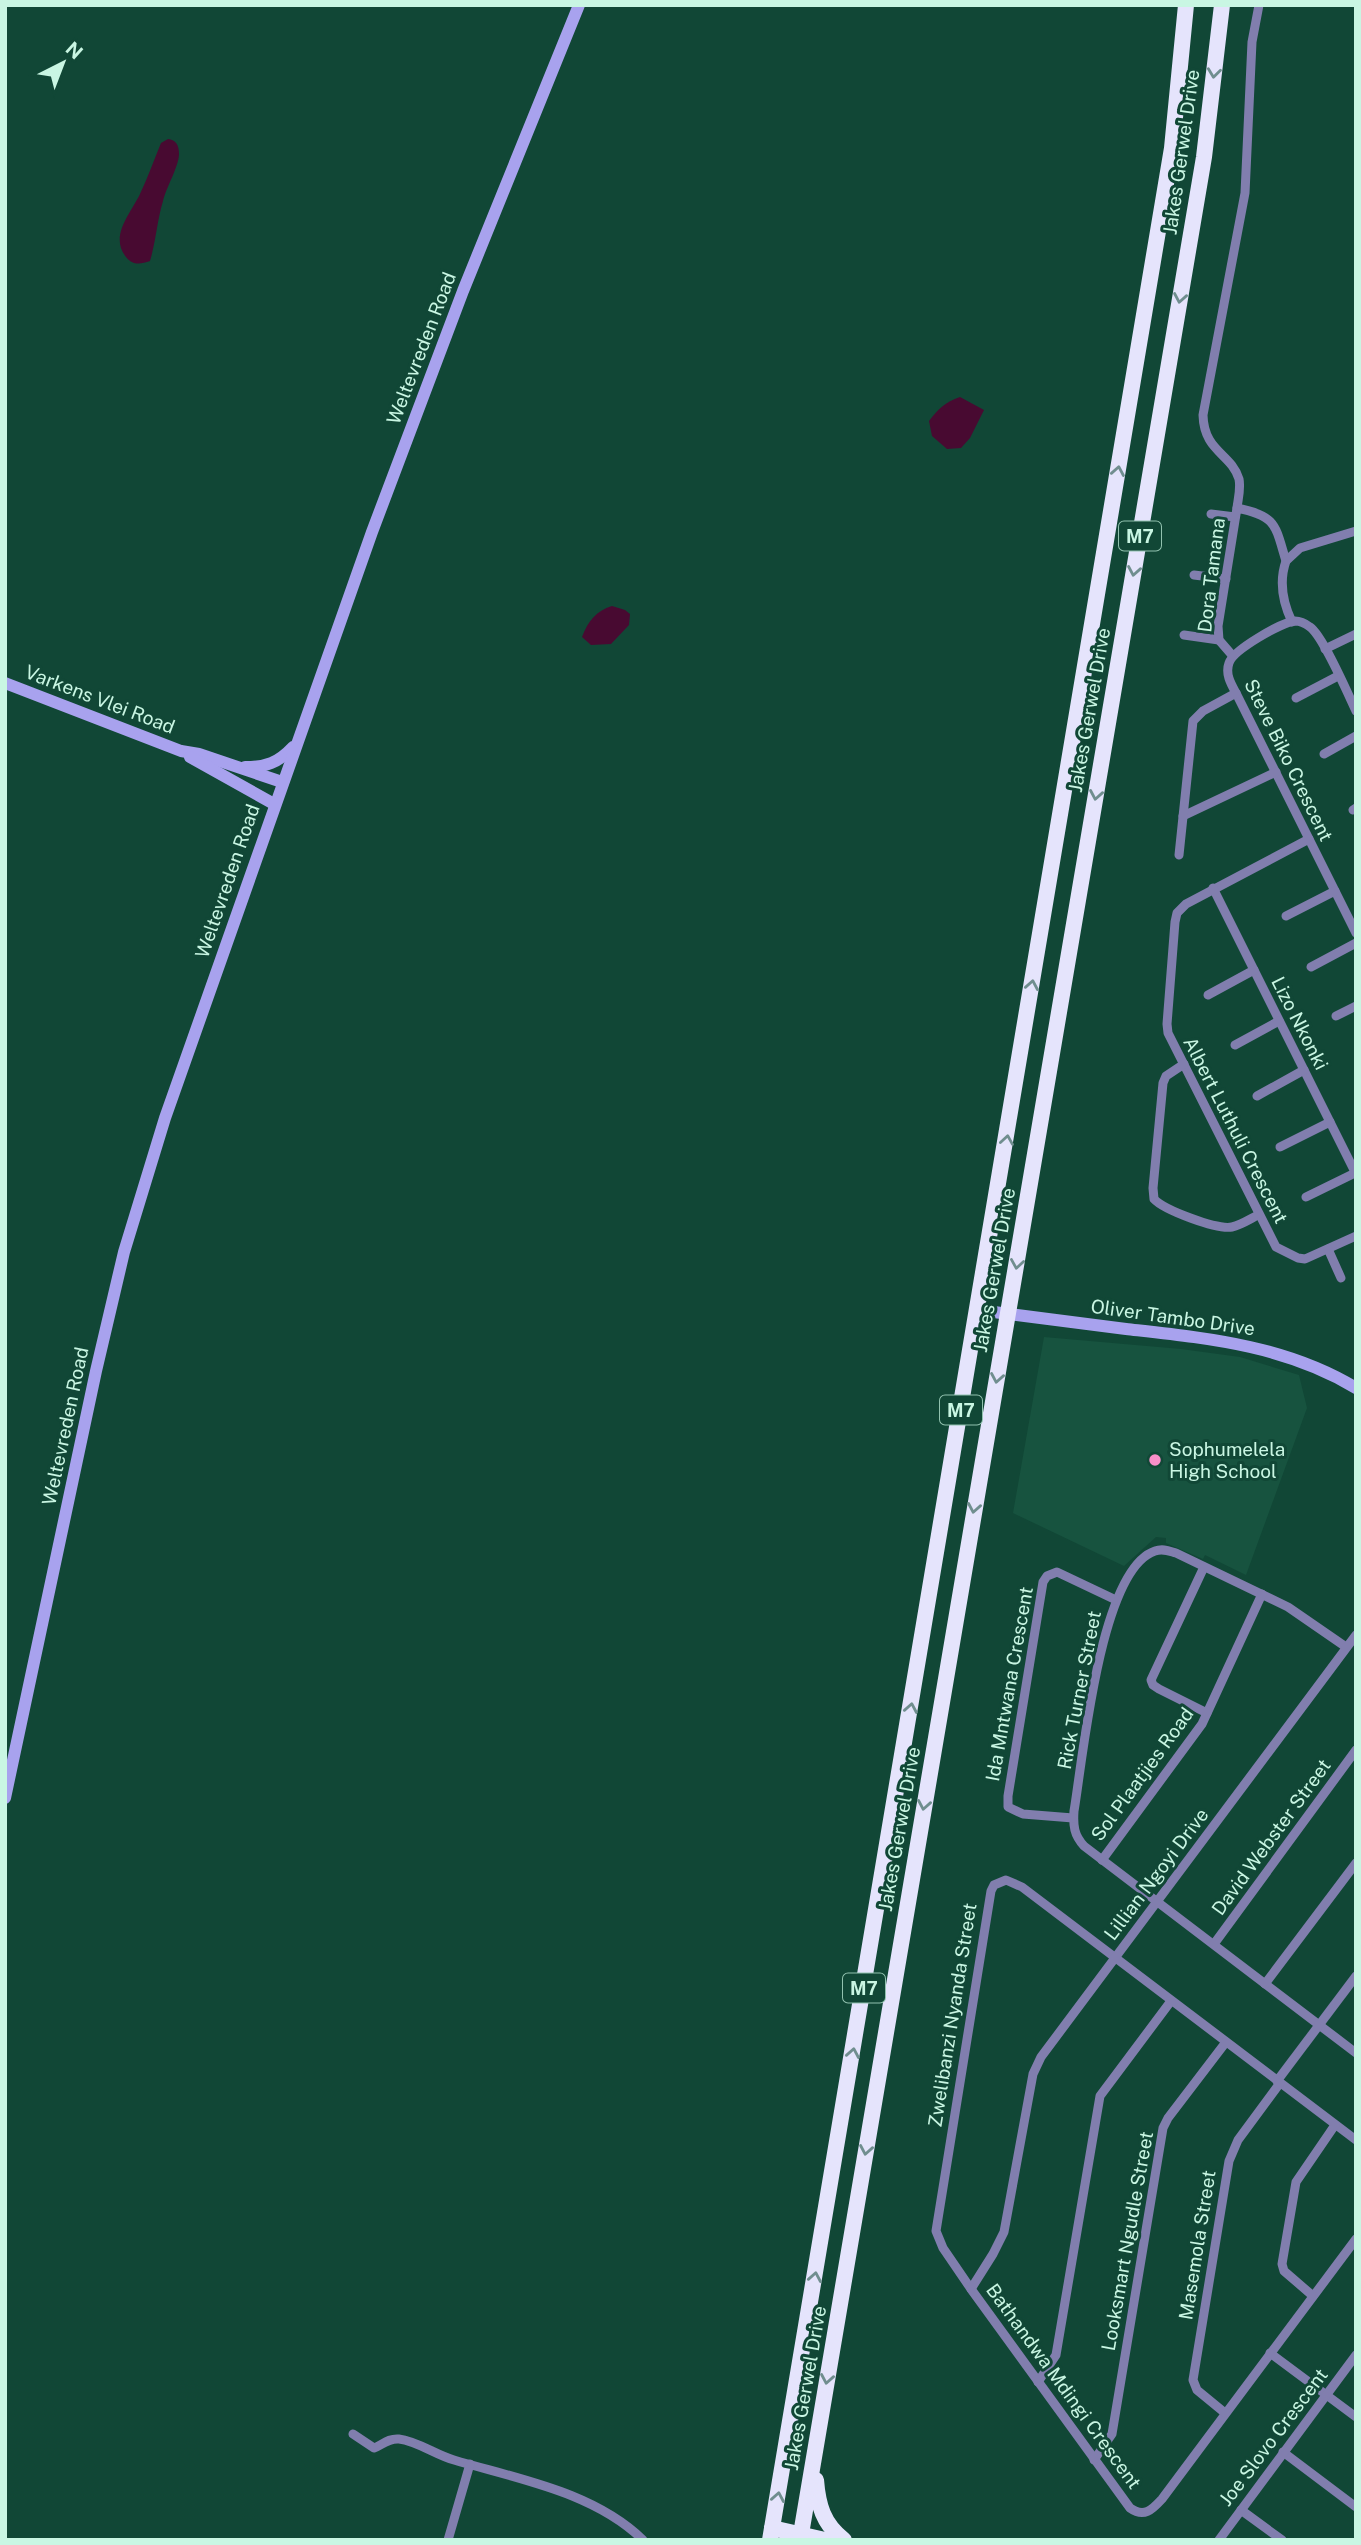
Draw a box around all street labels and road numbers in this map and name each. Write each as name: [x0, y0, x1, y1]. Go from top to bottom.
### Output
street label: Jakes Gerwel Drive: [1159, 68, 1203, 236]
street label: Weltevreden Road: [382, 269, 460, 427]
street label: Dora Tamana: [1193, 517, 1229, 633]
road number: M7: [1119, 522, 1161, 550]
street label: Jakes Gerwel Drive: [1064, 626, 1114, 794]
street label: Varkens Vlei Road: [22, 660, 178, 738]
street label: Steve Biko Crescent: [1240, 675, 1338, 845]
street label: Weltevreden Road: [190, 801, 264, 961]
street label: Lizo Nkonki: [1267, 973, 1333, 1073]
street label: Albert Luthuli Crescent: [1179, 1033, 1293, 1227]
street label: Jakes Gerwel Drive: [969, 1186, 1019, 1354]
street label: Oliver Tambo Drive: [1090, 1295, 1256, 1339]
street label: Weltevreden Road: [37, 1345, 93, 1507]
road number: M7: [940, 1395, 982, 1424]
street label: Ida Mntwana Crescent: [981, 1585, 1037, 1783]
street label: Rick Turner Street: [1053, 1609, 1105, 1771]
street label: Sol Plaatjies Road: [1086, 1703, 1198, 1845]
street label: Jakes Gerwel Drive: [874, 1745, 924, 1913]
street label: David Webster Street: [1207, 1755, 1335, 1919]
street label: Lillian Ngoyi Drive: [1099, 1804, 1213, 1944]
street label: Zwelibanzi Nyanda Street: [923, 1901, 981, 2129]
road number: M7: [843, 1974, 885, 2002]
street label: Looksmart Ngudle Street: [1097, 2130, 1157, 2352]
street label: Masemola Street: [1174, 2169, 1220, 2321]
street label: Bathandwa Mdingi Crescent: [982, 2279, 1146, 2493]
street label: Jakes Gerwel Drive: [780, 2304, 830, 2472]
street label: Joe Slovo Crescent: [1214, 2364, 1332, 2510]

